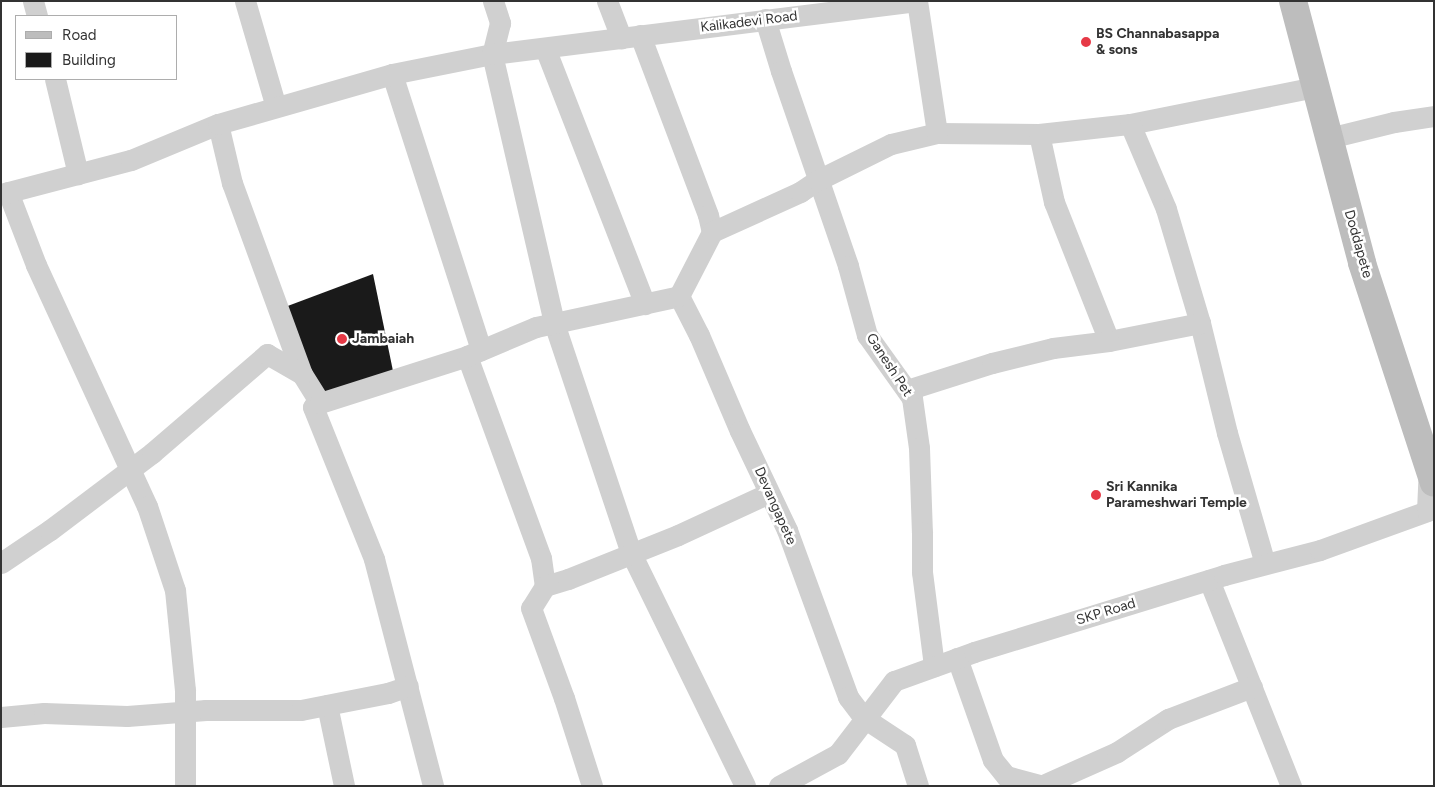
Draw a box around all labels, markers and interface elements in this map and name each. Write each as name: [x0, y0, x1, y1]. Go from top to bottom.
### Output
street label: Kalikadevi Road: [700, 8, 798, 36]
legend: [15, 15, 178, 80]
text: Road: [62, 26, 97, 44]
place label: BS Channabasappa & sons: [1096, 26, 1219, 58]
marker: BS Channabasappa & sons: [1080, 36, 1092, 48]
text: Building: [62, 51, 116, 69]
street label: Doddapete: [1340, 208, 1376, 280]
street label: Ganesh Pet: [862, 330, 916, 400]
place label: Jambaiah: [352, 331, 414, 347]
marker: Jambaiah: [336, 333, 348, 345]
street label: Devangapete: [750, 465, 800, 547]
place label: Sri Kannika Parameshwari Temple: [1106, 479, 1247, 512]
marker: Sri Kannika Parameshwari Temple: [1090, 489, 1102, 501]
street label: SKP Road: [1074, 595, 1138, 629]

